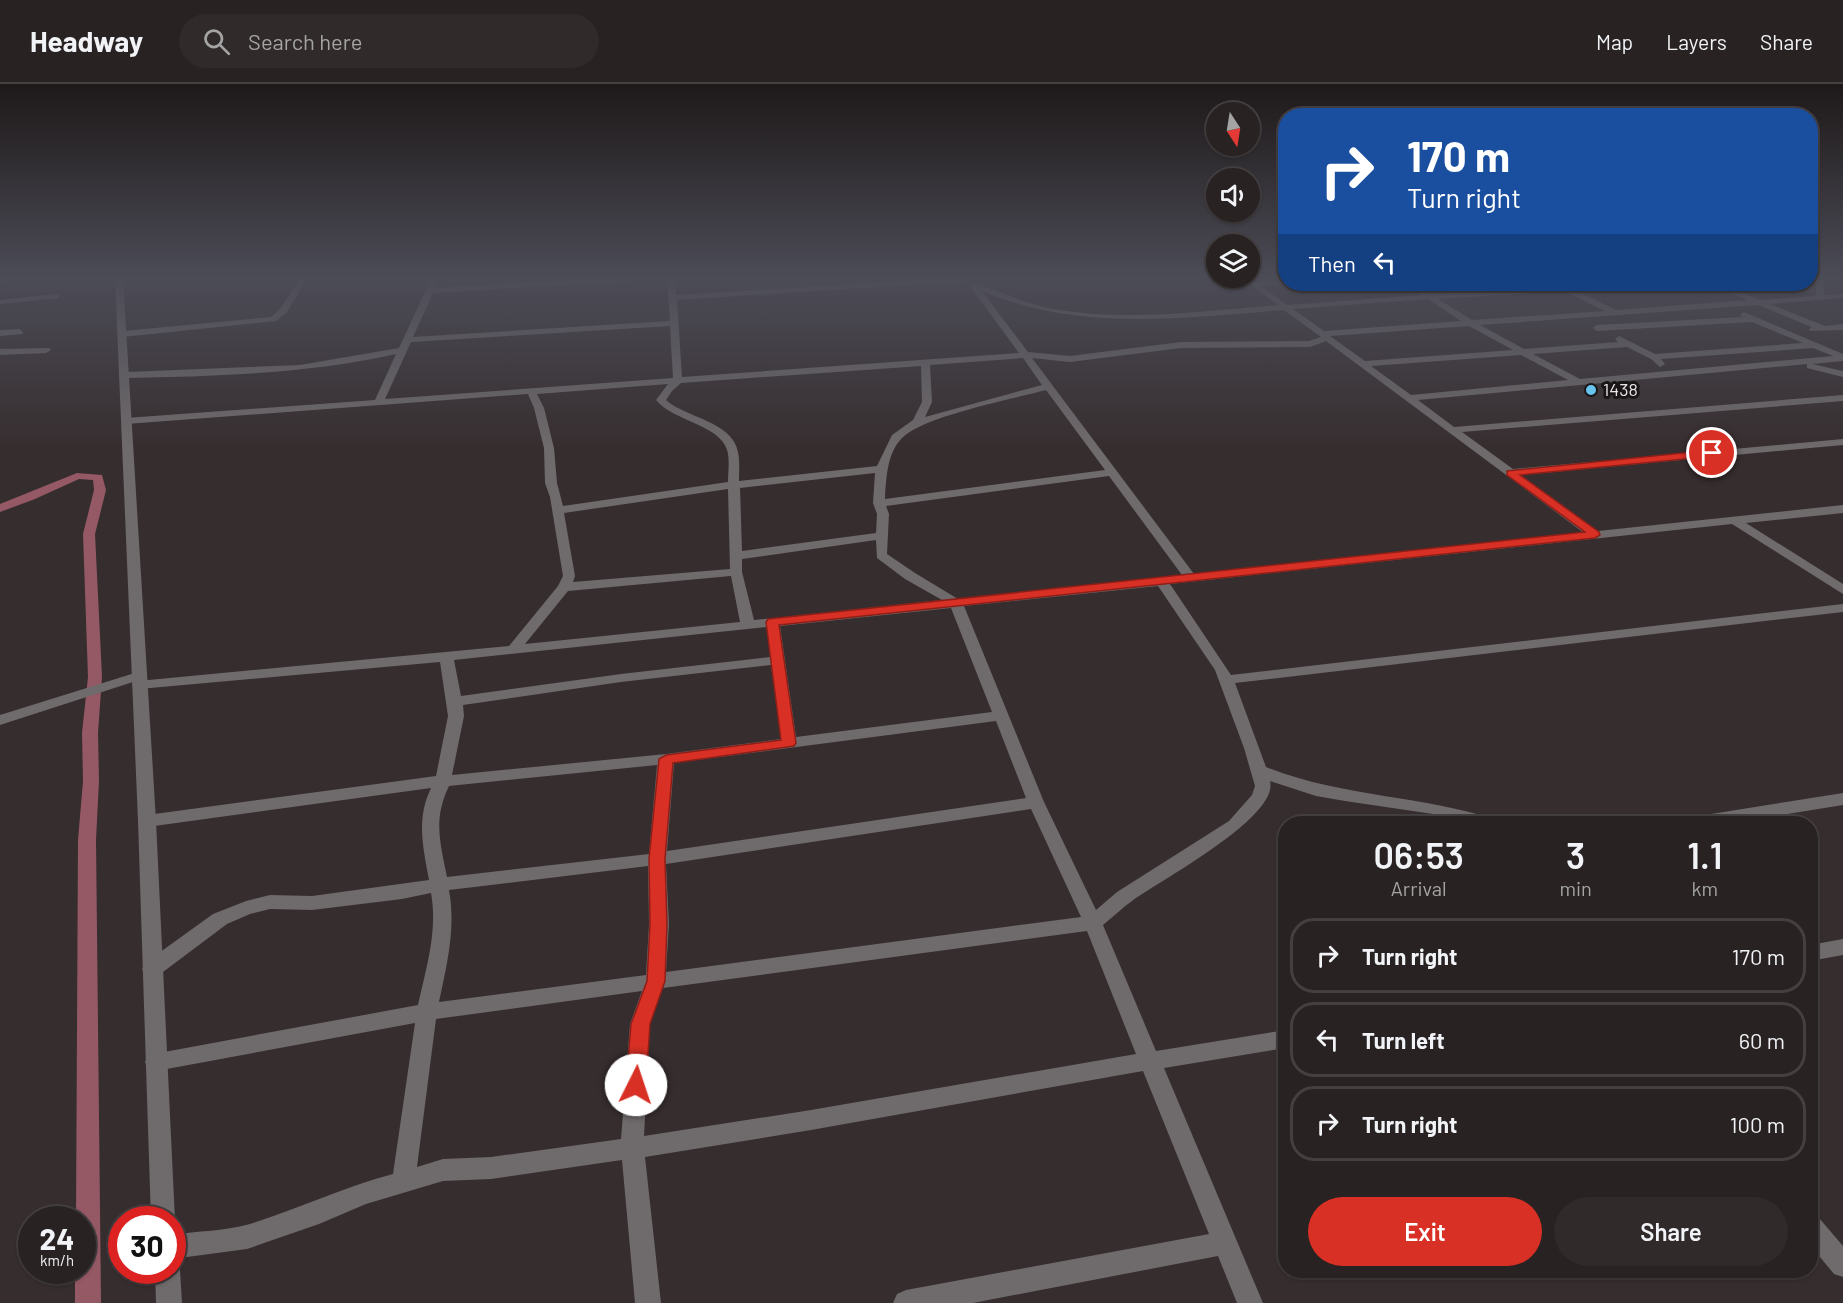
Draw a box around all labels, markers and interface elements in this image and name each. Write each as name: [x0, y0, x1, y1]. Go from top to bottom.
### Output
search box: [179, 14, 599, 68]
text: Headway: [30, 24, 143, 58]
icon: search: [200, 25, 233, 58]
text: Search here: [248, 28, 362, 54]
text: Map: [1596, 29, 1633, 54]
text: Layers: [1666, 29, 1727, 54]
text: Share: [1760, 29, 1813, 54]
north arrow: [1206, 102, 1260, 156]
map controls: [1206, 102, 1260, 288]
text: 170 m: [1407, 130, 1510, 180]
icon: right: [1308, 132, 1386, 210]
button: sound: [1206, 168, 1260, 222]
text: Turn right: [1407, 181, 1521, 213]
button: layers: [1206, 234, 1260, 288]
icon: left: [1368, 246, 1401, 279]
text: Then: [1308, 250, 1356, 276]
place label: 1438: [1603, 378, 1638, 400]
marker: 1438: [1584, 383, 1598, 397]
pin: [1686, 427, 1737, 478]
icon: arrive: [1695, 436, 1728, 469]
text: 06:53: [1373, 833, 1464, 876]
text: 3: [1566, 833, 1585, 876]
text: 1.1: [1687, 833, 1723, 876]
text: Arrival: [1391, 876, 1447, 900]
text: min: [1559, 876, 1592, 900]
text: km: [1692, 876, 1718, 900]
icon: right: [1311, 939, 1344, 972]
text: Turn right: [1362, 943, 1457, 969]
text: 170 m: [1732, 943, 1785, 969]
icon: left: [1311, 1023, 1344, 1056]
text: Turn left: [1362, 1027, 1445, 1053]
text: 60 m: [1739, 1027, 1785, 1053]
position arrow: [604, 1053, 668, 1117]
icon: right: [1311, 1107, 1344, 1140]
text: Turn right: [1362, 1111, 1457, 1137]
text: 100 m: [1730, 1111, 1785, 1137]
button: Exit: [1308, 1197, 1542, 1266]
button: Share: [1554, 1197, 1788, 1266]
speed limit sign: 30: [108, 1206, 186, 1284]
text: 24: [40, 1220, 74, 1256]
text: km/h: [40, 1251, 74, 1269]

